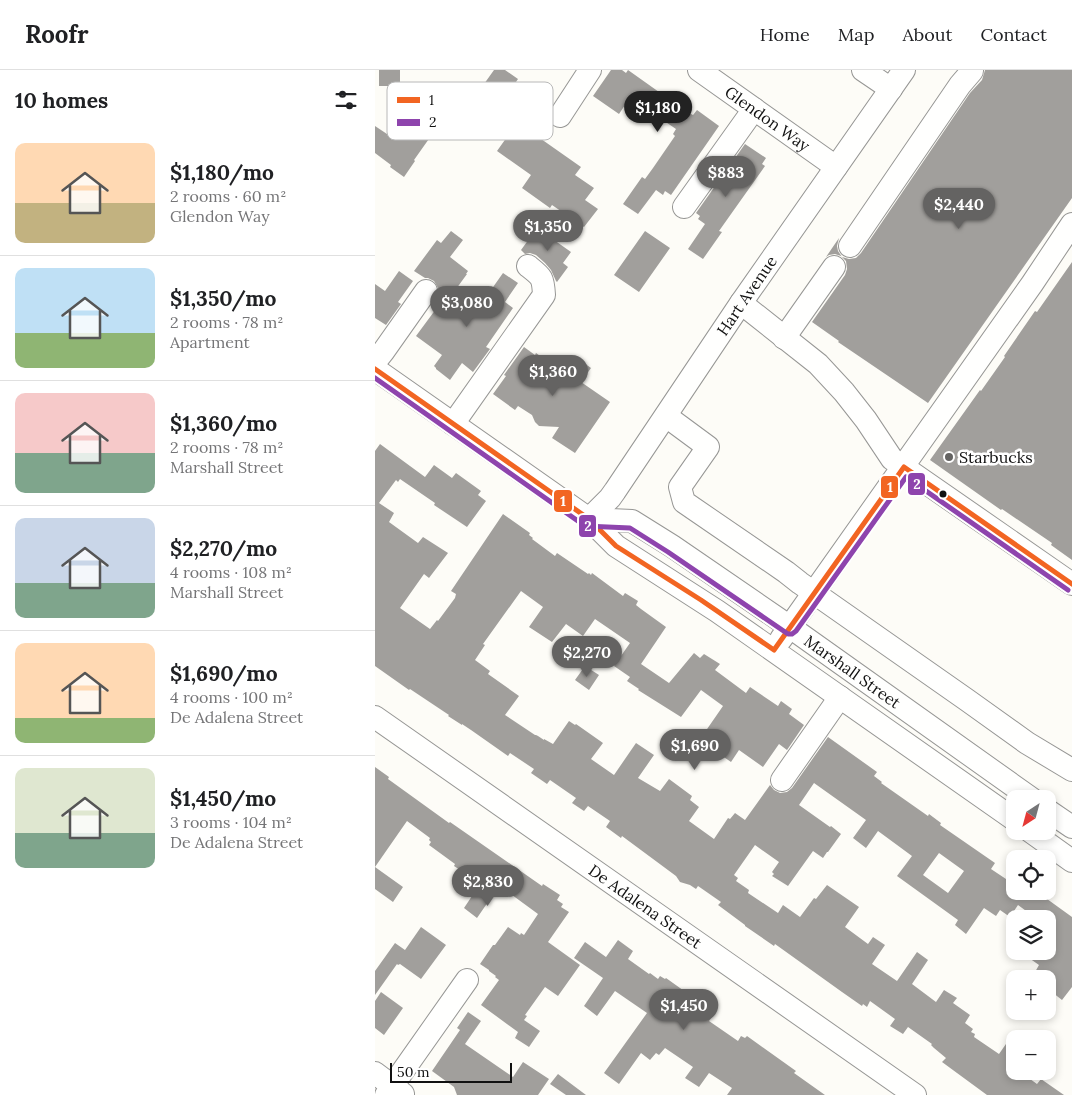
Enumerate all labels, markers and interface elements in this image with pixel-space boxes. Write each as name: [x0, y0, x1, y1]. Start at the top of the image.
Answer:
text: Roofr: [25, 19, 89, 50]
text: Home: [760, 23, 810, 46]
text: Map: [838, 23, 874, 46]
text: About: [902, 23, 952, 46]
text: Contact: [980, 23, 1047, 46]
legend: [387, 82, 553, 140]
street label: Glendon Way: [721, 82, 814, 156]
icon: filters: [332, 86, 360, 114]
text: 10 homes: [15, 87, 108, 114]
pin: $1,180: [617, 90, 699, 133]
text: 1: [429, 91, 434, 109]
text: $1,180: [635, 97, 681, 117]
text: 2: [429, 113, 437, 131]
pin: $883: [696, 156, 756, 198]
text: $1,180/mo: [170, 159, 274, 186]
text: $883: [708, 162, 744, 182]
icon: home: [55, 163, 115, 223]
text: 2 rooms · 60 m²: [170, 186, 286, 206]
pin: $2,440: [918, 188, 1000, 230]
text: $2,440: [934, 194, 984, 214]
text: Glendon Way: [170, 206, 270, 226]
pin: $1,350: [507, 210, 589, 252]
text: $1,350: [524, 216, 572, 236]
street label: Hart Avenue: [712, 251, 781, 339]
text: $1,350/mo: [170, 285, 277, 312]
pin: $3,080: [426, 286, 508, 328]
icon: home: [55, 288, 115, 348]
text: $3,080: [441, 292, 493, 312]
text: 2 rooms · 78 m²: [170, 312, 284, 332]
text: Apartment: [170, 332, 250, 352]
pin: $1,360: [512, 354, 594, 397]
text: $1,360: [529, 361, 577, 381]
text: $1,360/mo: [170, 410, 277, 437]
icon: home: [55, 413, 115, 473]
text: 2 rooms · 78 m²: [170, 437, 284, 457]
place label: Starbucks: [959, 447, 1033, 467]
marker: Starbucks: [943, 451, 955, 463]
text: Marshall Street: [170, 457, 283, 477]
line badge: 2: [907, 472, 926, 496]
line badge: 1: [880, 475, 899, 499]
text: 2: [913, 475, 921, 493]
text: 1: [887, 478, 893, 496]
line badge: 1: [553, 489, 573, 513]
unlabelled marker: [938, 489, 948, 499]
text: 1: [560, 492, 566, 510]
line badge: 2: [578, 514, 597, 538]
text: 2: [584, 517, 592, 535]
text: $2,270/mo: [170, 535, 277, 562]
icon: home: [55, 538, 115, 598]
text: 4 rooms · 108 m²: [170, 562, 292, 582]
text: Marshall Street: [170, 582, 283, 602]
street label: Marshall Street: [800, 630, 905, 713]
pin: $2,270: [546, 636, 628, 678]
text: $2,270: [563, 642, 611, 662]
text: $1,690/mo: [170, 660, 278, 687]
icon: home: [55, 663, 115, 723]
text: 4 rooms · 100 m²: [170, 687, 293, 707]
text: De Adalena Street: [170, 707, 303, 727]
pin: $1,690: [654, 728, 736, 771]
text: $1,690: [671, 735, 719, 755]
text: $1,450/mo: [170, 785, 276, 812]
icon: home: [55, 788, 115, 848]
north arrow: [1006, 790, 1056, 840]
map controls: [1006, 790, 1056, 1080]
text: 3 rooms · 104 m²: [170, 812, 292, 832]
text: De Adalena Street: [170, 832, 303, 852]
button: locate: [1006, 850, 1056, 900]
street label: De Adalena Street: [585, 860, 706, 953]
pin: $2,830: [447, 864, 529, 907]
text: $2,830: [463, 871, 513, 891]
button: layers: [1006, 910, 1056, 960]
button: +: [1006, 970, 1056, 1020]
pin: $1,450: [643, 988, 725, 1031]
text: $1,450: [660, 995, 708, 1015]
button: −: [1006, 1030, 1056, 1080]
scale bar: [390, 1060, 513, 1083]
text: 50 m: [397, 1063, 430, 1081]

